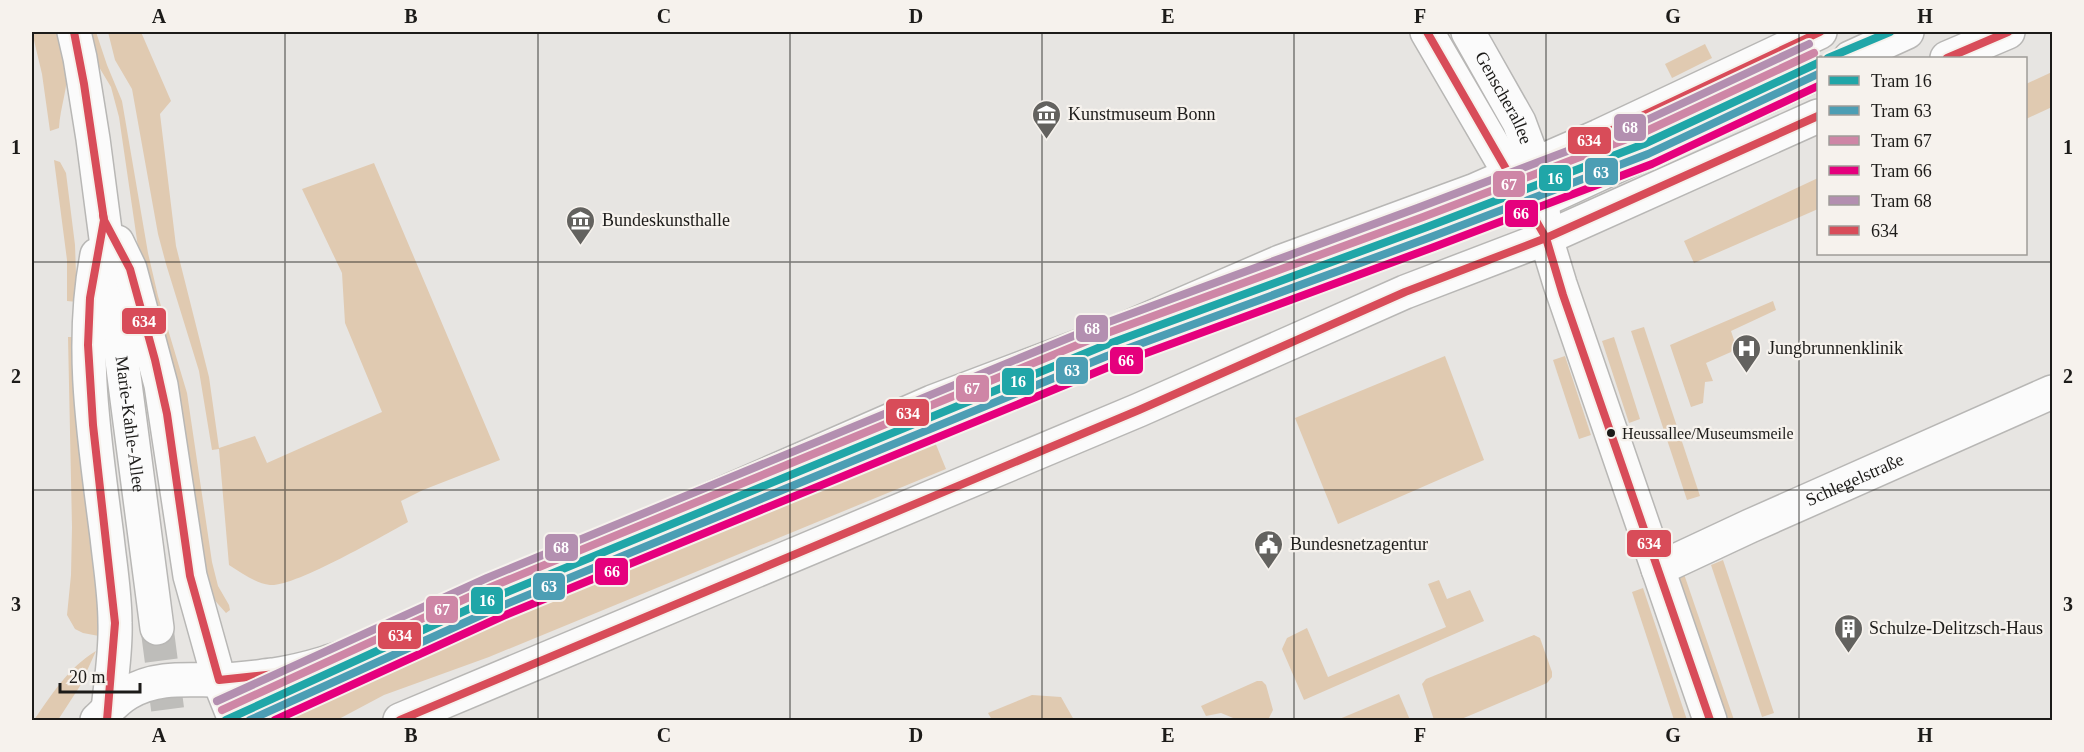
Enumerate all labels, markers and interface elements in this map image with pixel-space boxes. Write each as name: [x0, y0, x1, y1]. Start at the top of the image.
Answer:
text: A: [152, 5, 167, 27]
text: B: [404, 5, 418, 27]
text: C: [657, 5, 671, 27]
text: D: [909, 5, 923, 27]
text: E: [1161, 5, 1175, 27]
text: F: [1414, 5, 1426, 27]
text: G: [1665, 5, 1681, 27]
text: H: [1917, 5, 1933, 27]
street label: Genscherallee: [1471, 48, 1536, 147]
legend: [1817, 57, 2027, 255]
text: Tram 16: [1871, 71, 1932, 91]
museum icon: Kunstmuseum Bonn: [1031, 98, 1063, 140]
text: Tram 63: [1871, 101, 1932, 121]
place label: Kunstmuseum Bonn: [1068, 104, 1216, 124]
line badge: 68: [1613, 113, 1647, 142]
text: 68: [1622, 119, 1638, 136]
line badge: 634: [1567, 126, 1612, 155]
text: Tram 67: [1871, 131, 1932, 151]
text: 634: [1577, 132, 1601, 149]
text: 1: [11, 136, 21, 158]
text: 1: [2063, 136, 2073, 158]
line badge: 63: [1584, 157, 1619, 186]
text: Tram 66: [1871, 161, 1932, 181]
line badge: 16: [1538, 164, 1572, 192]
text: 63: [1593, 164, 1609, 181]
line badge: 67: [1492, 170, 1526, 198]
text: 16: [1547, 170, 1563, 187]
text: 67: [1501, 176, 1517, 193]
text: Tram 68: [1871, 191, 1932, 211]
line badge: 66: [1504, 199, 1539, 228]
museum icon: Bundeskunsthalle: [565, 204, 597, 246]
text: 66: [1513, 205, 1529, 222]
place label: Bundeskunsthalle: [602, 210, 730, 230]
text: 634: [1871, 221, 1898, 241]
line badge: 634: [121, 307, 167, 335]
text: 634: [132, 313, 156, 330]
line badge: 68: [1075, 314, 1109, 343]
text: 68: [1084, 320, 1100, 337]
hospital icon: Jungbrunnenklinik: [1731, 332, 1763, 374]
place label: Jungbrunnenklinik: [1768, 338, 1903, 358]
line badge: 66: [1109, 346, 1144, 375]
text: 66: [1118, 352, 1134, 369]
street label: Marie-Kahle-Allee: [111, 355, 149, 493]
line badge: 63: [1055, 356, 1089, 385]
text: 63: [1064, 362, 1080, 379]
text: 2: [11, 365, 21, 387]
text: 2: [2063, 365, 2073, 387]
line badge: 16: [1001, 367, 1035, 396]
text: 16: [1010, 373, 1026, 390]
line badge: 67: [955, 374, 990, 403]
text: 67: [964, 380, 980, 397]
line badge: 634: [885, 398, 930, 427]
text: 634: [896, 405, 920, 422]
place label: Heussallee/Museumsmeile: [1622, 425, 1794, 442]
marker: Heussallee/Museumsmeile: [1605, 427, 1617, 439]
street label: Schlegelstraße: [1803, 449, 1907, 510]
public building icon: Bundesnetzagentur: [1253, 528, 1285, 570]
line badge: 634: [1626, 529, 1672, 558]
line badge: 68: [544, 533, 579, 562]
place label: Bundesnetzagentur: [1290, 534, 1428, 554]
text: 634: [1637, 535, 1661, 552]
text: 68: [553, 539, 569, 556]
line badge: 66: [594, 557, 629, 586]
text: 66: [604, 563, 620, 580]
line badge: 63: [532, 572, 566, 601]
text: 63: [541, 578, 557, 595]
line badge: 16: [470, 586, 504, 615]
text: 16: [479, 592, 495, 609]
text: 3: [11, 593, 21, 615]
text: 3: [2063, 593, 2073, 615]
line badge: 67: [425, 595, 459, 624]
text: 67: [434, 601, 450, 618]
building icon: Schulze-Delitzsch-Haus: [1832, 612, 1864, 654]
place label: Schulze-Delitzsch-Haus: [1869, 618, 2043, 638]
line badge: 634: [377, 621, 422, 650]
text: 634: [388, 627, 412, 644]
scale bar: [60, 656, 140, 694]
text: 20 m: [69, 667, 106, 687]
text: A: [152, 724, 167, 746]
text: B: [404, 724, 418, 746]
text: C: [657, 724, 671, 746]
text: D: [909, 724, 923, 746]
text: E: [1161, 724, 1175, 746]
text: F: [1414, 724, 1426, 746]
text: G: [1665, 724, 1681, 746]
text: H: [1917, 724, 1933, 746]

